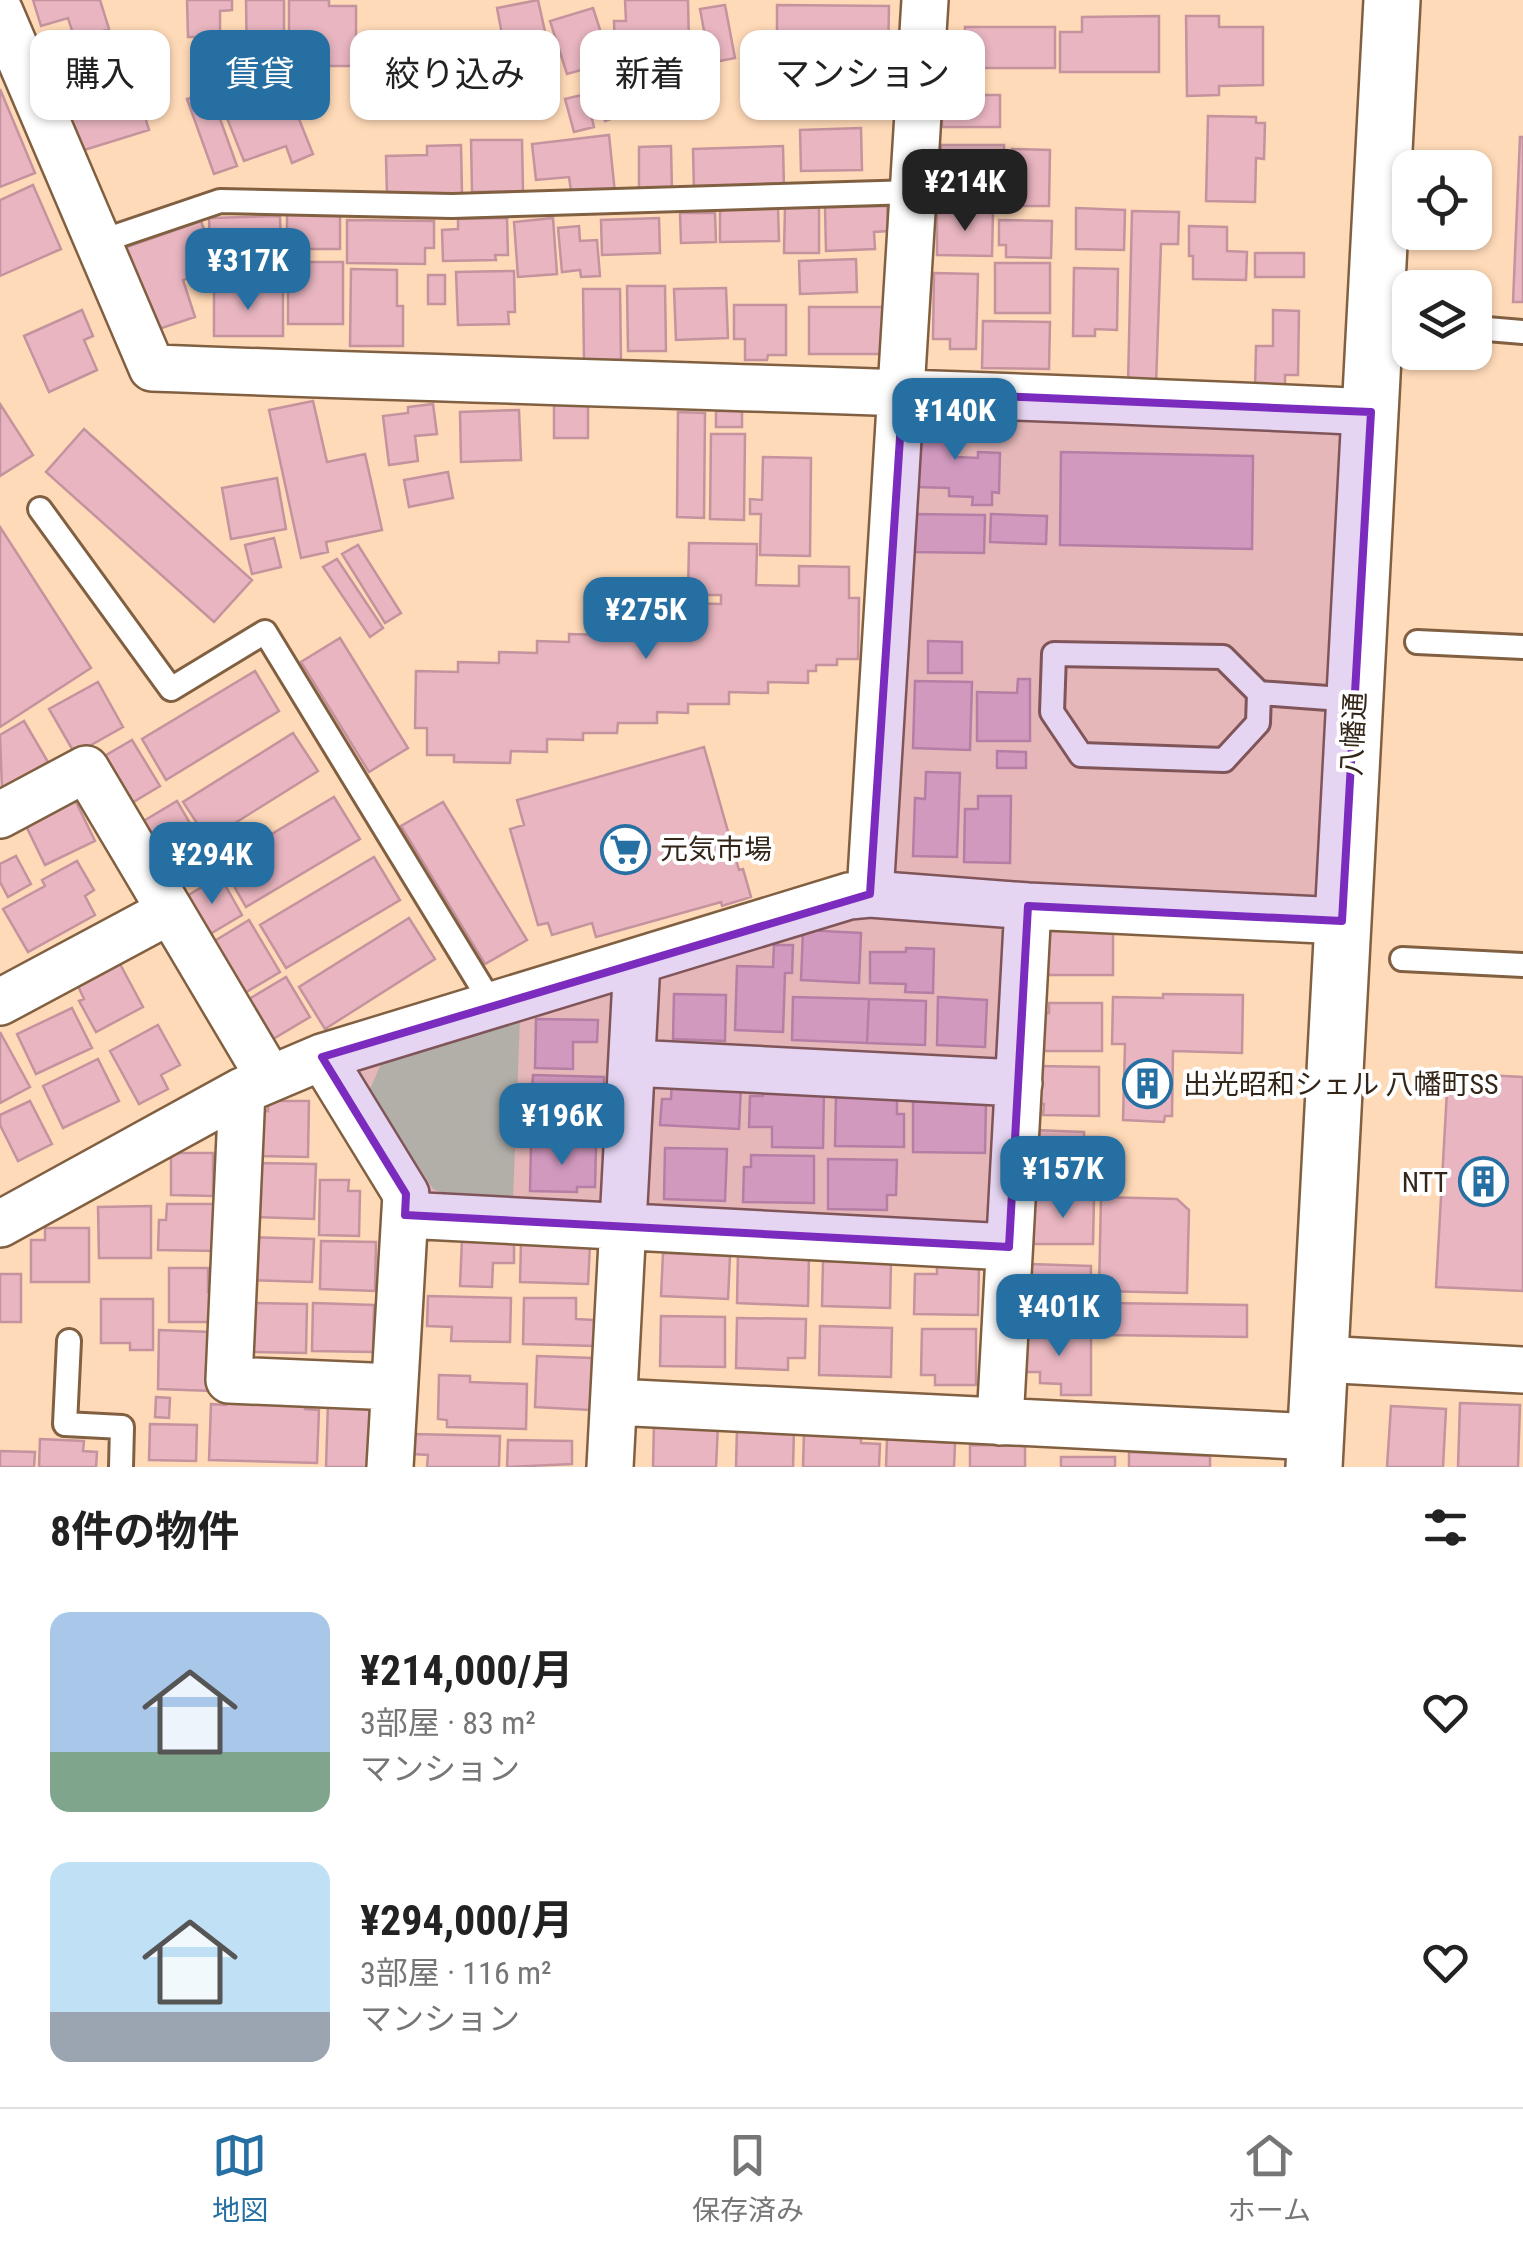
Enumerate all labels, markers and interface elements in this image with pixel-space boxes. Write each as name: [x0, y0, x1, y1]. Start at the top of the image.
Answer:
chip: 購入: [30, 30, 170, 120]
chip: 賃貸: [190, 30, 330, 120]
chip: 絞り込み: [350, 30, 560, 120]
chip: 新着: [580, 30, 720, 120]
chip: マンション: [740, 30, 985, 120]
pin: ¥214K: [895, 149, 1035, 234]
map controls: [1392, 150, 1492, 370]
button: locate: [1392, 150, 1492, 250]
text: ¥214K: [924, 162, 1006, 200]
pin: ¥317K: [178, 228, 318, 313]
text: ¥317K: [207, 241, 289, 279]
button: layers: [1392, 270, 1492, 370]
pin: ¥140K: [885, 378, 1025, 463]
text: ¥140K: [914, 391, 996, 429]
pin: ¥275K: [576, 577, 716, 662]
text: ¥275K: [605, 590, 687, 628]
street label: 八幡通: [1335, 691, 1372, 777]
pin: ¥294K: [142, 822, 282, 907]
supermarket icon: 元気市場: [599, 823, 651, 875]
place label: 元気市場: [660, 833, 772, 866]
text: ¥294K: [171, 835, 253, 873]
building icon: 出光昭和シェル 八幡町SS: [1122, 1058, 1174, 1110]
place label: 出光昭和シェル 八幡町SS: [1183, 1068, 1498, 1101]
pin: ¥196K: [492, 1083, 632, 1168]
text: ¥196K: [521, 1096, 603, 1134]
pin: ¥157K: [993, 1136, 1133, 1221]
text: ¥157K: [1022, 1149, 1104, 1187]
building icon: NTT: [1457, 1156, 1509, 1208]
place label: NTT: [1402, 1166, 1448, 1199]
pin: ¥401K: [989, 1274, 1129, 1359]
text: ¥401K: [1018, 1287, 1100, 1325]
icon: filters: [1418, 1500, 1473, 1555]
text: 8件の物件: [50, 1507, 239, 1556]
text: ¥214,000/月: [360, 1646, 574, 1695]
icon: home: [130, 1652, 250, 1772]
icon: heart: [1418, 1685, 1473, 1740]
text: 3部屋 · 83 m²: [360, 1704, 536, 1742]
text: マンション: [360, 1750, 520, 1788]
text: ¥294,000/月: [360, 1896, 574, 1945]
icon: home: [130, 1902, 250, 2022]
icon: heart: [1418, 1935, 1473, 1990]
text: 3部屋 · 116 m²: [360, 1954, 552, 1992]
text: マンション: [360, 2000, 520, 2038]
tab: 地図: [212, 2128, 268, 2228]
tab: 保存済み: [692, 2128, 804, 2228]
tab: ホーム: [1228, 2128, 1311, 2228]

